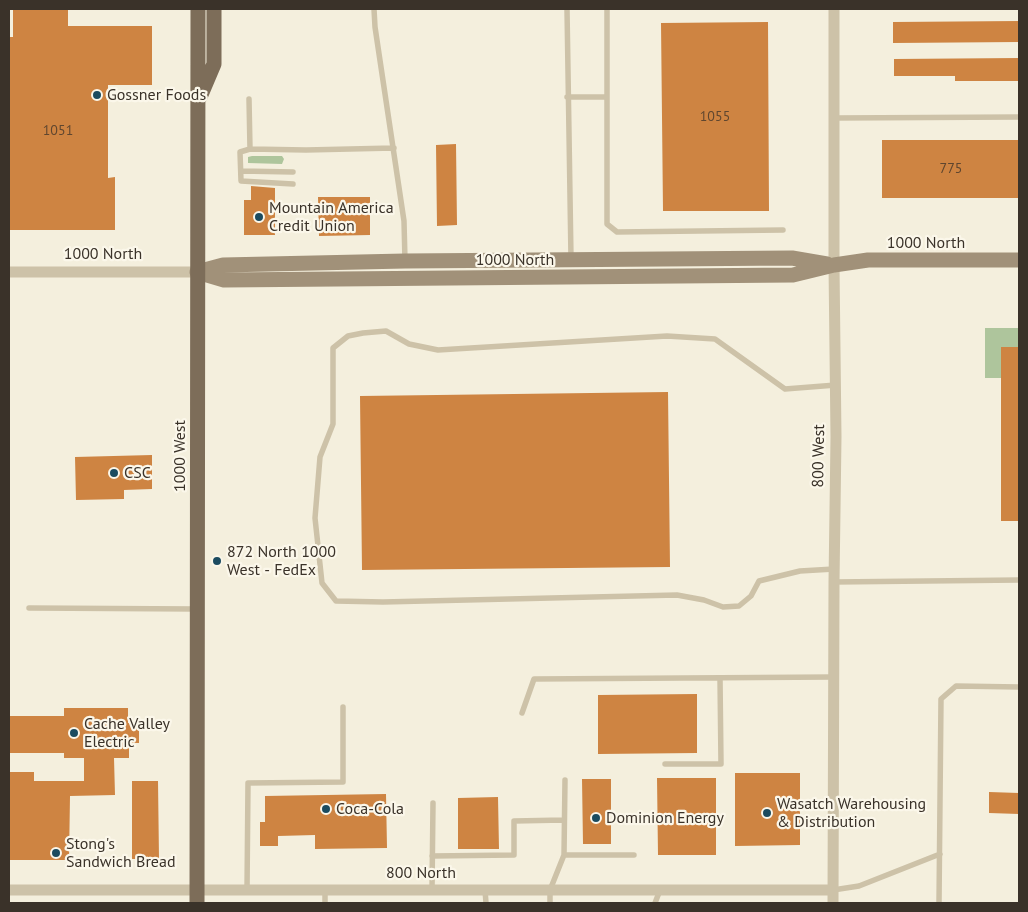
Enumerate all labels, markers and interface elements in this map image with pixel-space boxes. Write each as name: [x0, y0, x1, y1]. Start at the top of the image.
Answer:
place label: Gossner Foods: [107, 85, 206, 105]
marker: Gossner Foods: [91, 89, 103, 101]
house number: 1055: [700, 109, 730, 125]
house number: 1051: [43, 123, 73, 139]
house number: 775: [940, 161, 962, 177]
place label: Mountain America Credit Union: [269, 198, 394, 236]
marker: Mountain America Credit Union: [253, 211, 265, 223]
street label: 1000 North: [887, 233, 965, 253]
street label: 1000 North: [64, 244, 142, 264]
street label: 1000 North: [476, 250, 554, 270]
street label: 1000 West: [170, 420, 190, 492]
street label: 800 West: [809, 424, 829, 488]
place label: CSC: [124, 463, 151, 483]
marker: CSC: [108, 467, 120, 479]
place label: 872 North 1000 West - FedEx: [227, 542, 336, 580]
marker: 872 North 1000 West - FedEx: [211, 555, 223, 567]
place label: Cache Valley Electric: [84, 714, 170, 752]
marker: Cache Valley Electric: [68, 727, 80, 739]
place label: Wasatch Warehousing & Distribution: [777, 794, 926, 832]
place label: Coca-Cola: [336, 799, 404, 819]
marker: Coca-Cola: [320, 803, 332, 815]
marker: Wasatch Warehousing & Distribution: [761, 807, 773, 819]
place label: Dominion Energy: [606, 808, 724, 828]
marker: Dominion Energy: [590, 812, 602, 824]
place label: Stong's Sandwich Bread: [66, 834, 176, 872]
marker: Stong's Sandwich Bread: [50, 847, 62, 859]
street label: 800 North: [386, 863, 456, 883]

